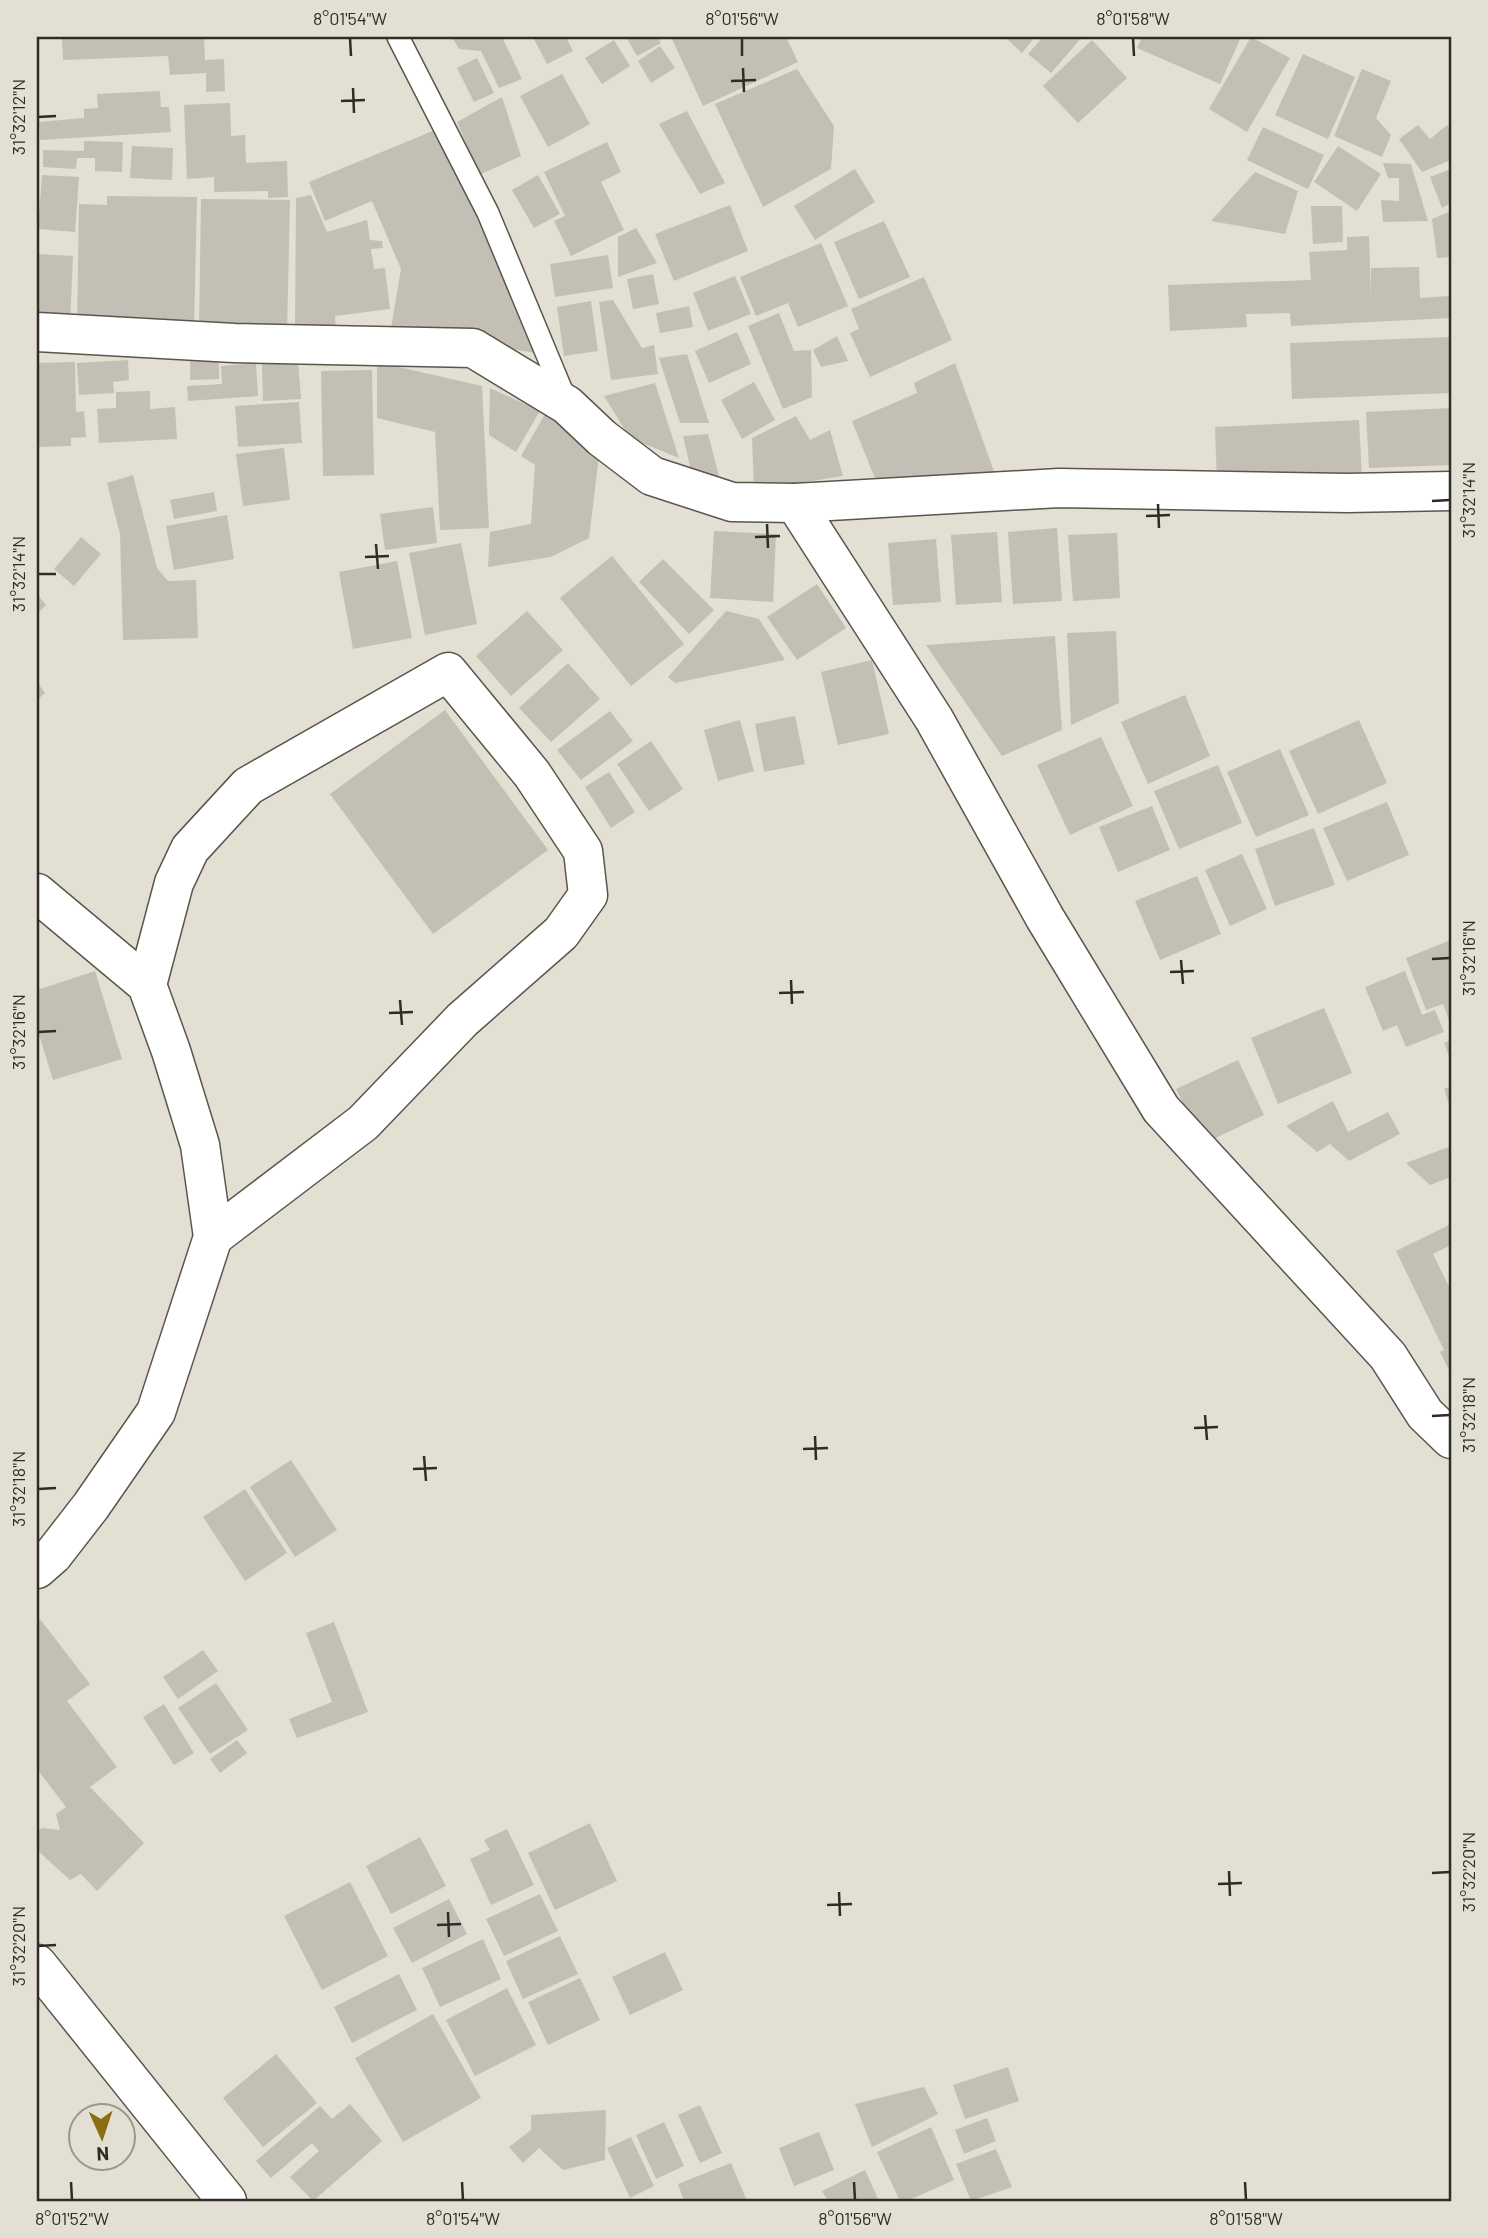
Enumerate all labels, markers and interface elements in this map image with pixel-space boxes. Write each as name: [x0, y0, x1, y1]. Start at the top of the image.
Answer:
text: 8°01'54"W: [313, 7, 387, 29]
text: 8°01'56"W: [705, 7, 779, 29]
text: 8°01'58"W: [1096, 7, 1170, 29]
text: 31°32'12"N: [7, 79, 29, 155]
text: 31°32'14"N: [1457, 462, 1479, 538]
text: 31°32'14"N: [7, 536, 29, 612]
text: 31°32'16"N: [1457, 920, 1479, 996]
text: 31°32'16"N: [7, 994, 29, 1070]
text: 31°32'18"N: [1457, 1377, 1479, 1453]
text: 31°32'18"N: [7, 1451, 29, 1527]
text: 31°32'20"N: [1457, 1832, 1479, 1912]
text: 31°32'20"N: [7, 1906, 29, 1986]
north arrow: [66, 2102, 136, 2172]
text: N: [96, 2143, 110, 2166]
text: 8°01'52"W: [35, 2207, 109, 2229]
text: 8°01'54"W: [426, 2207, 500, 2229]
text: 8°01'56"W: [818, 2207, 892, 2229]
text: 8°01'58"W: [1209, 2207, 1283, 2229]

